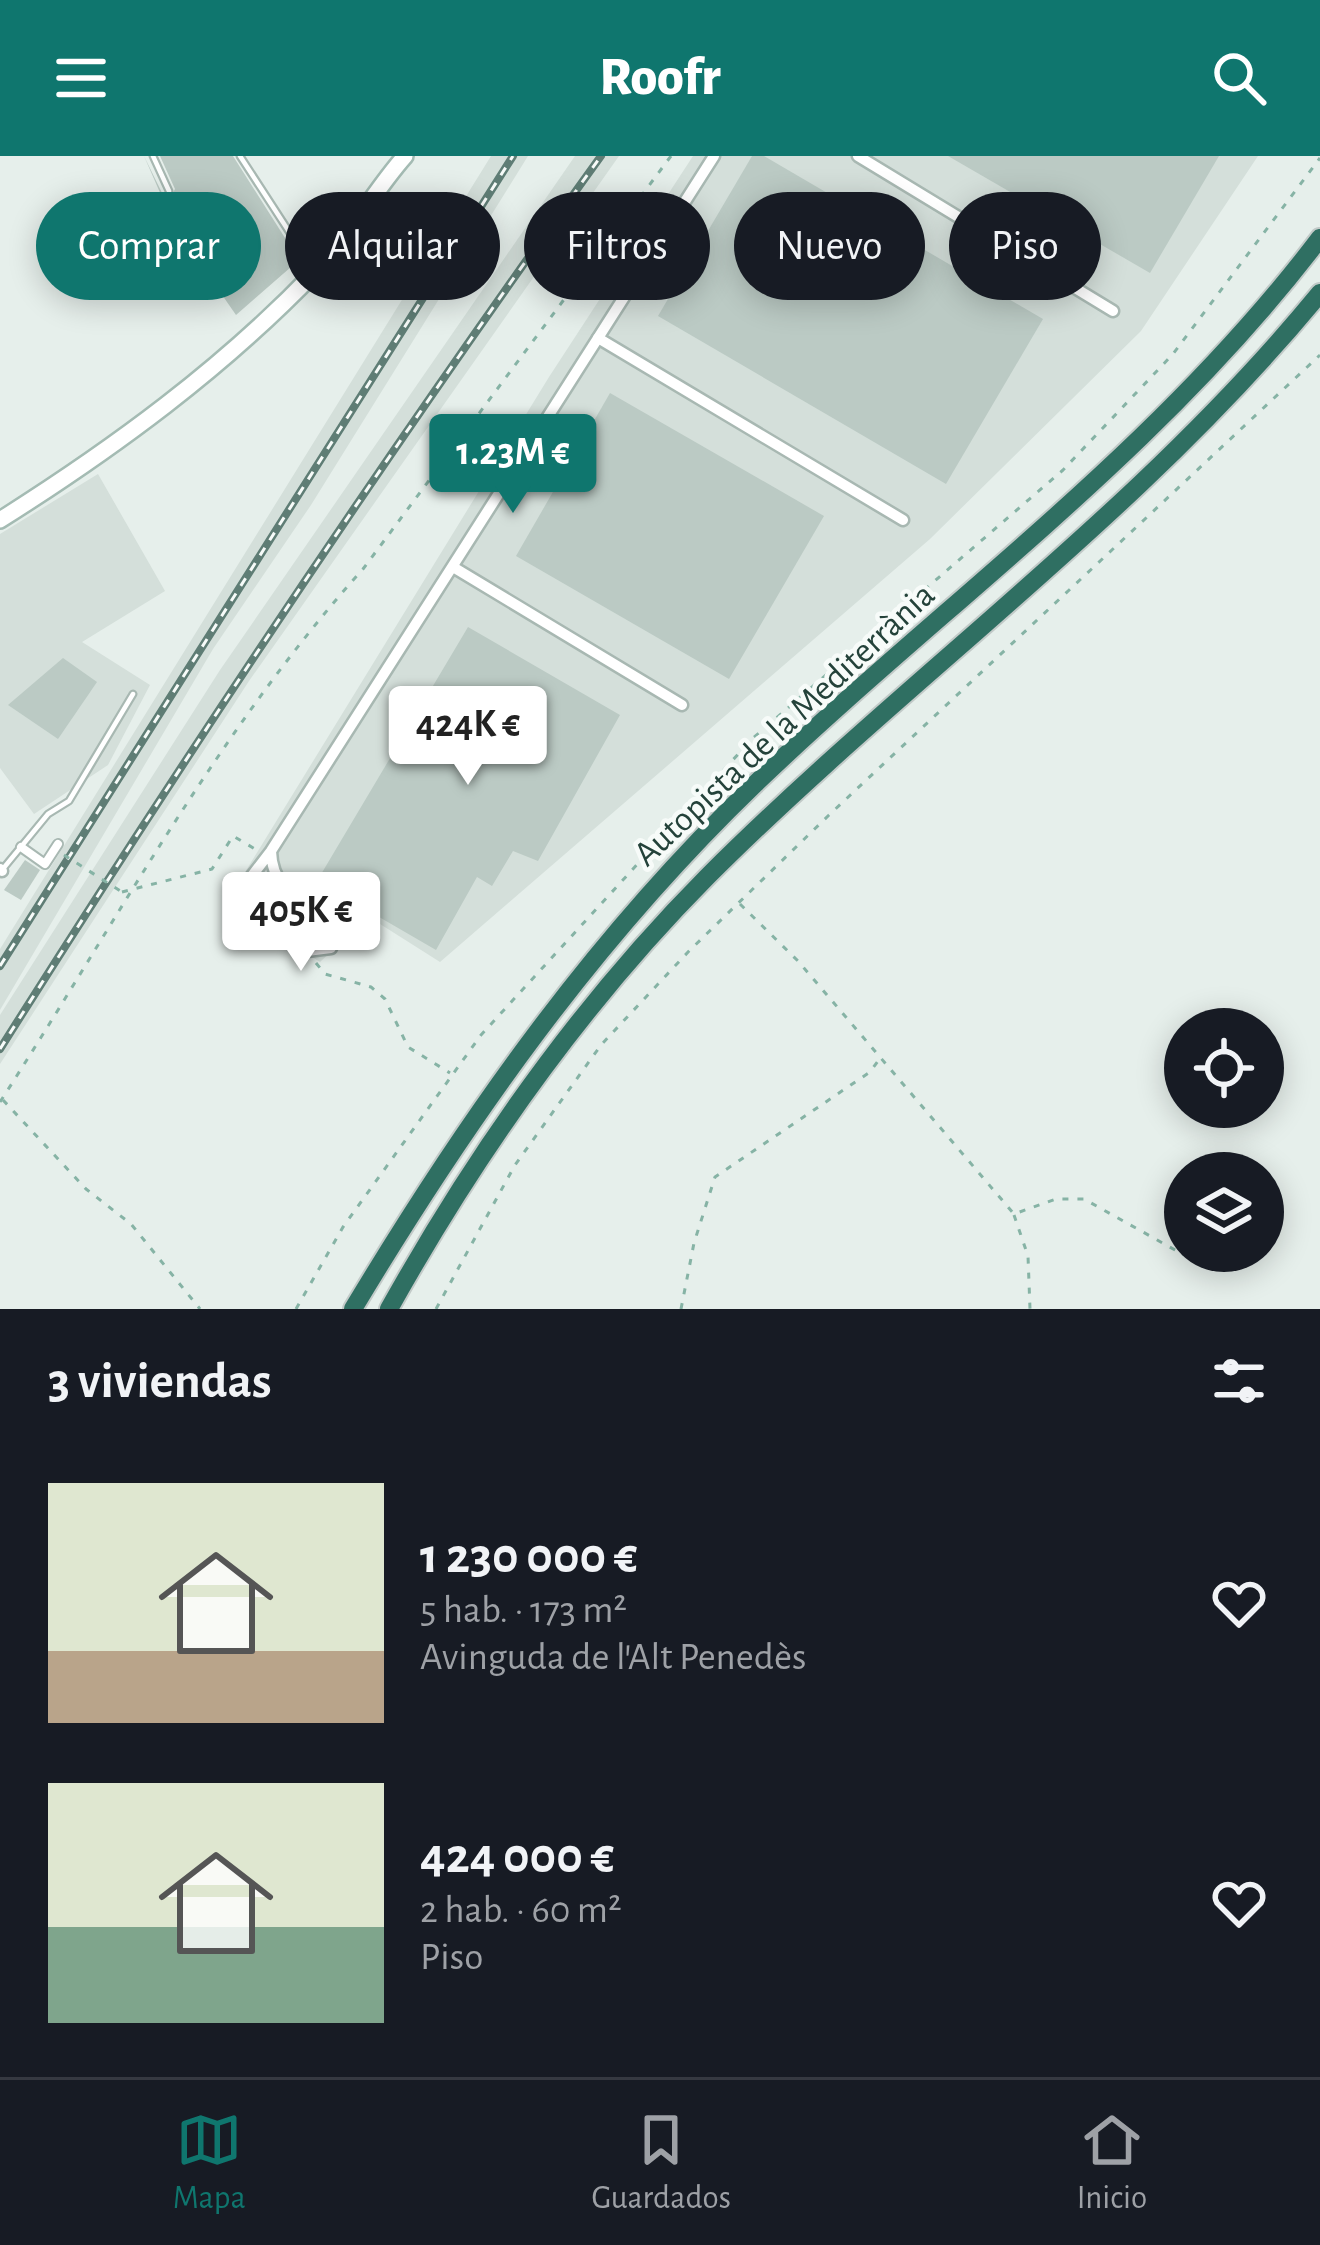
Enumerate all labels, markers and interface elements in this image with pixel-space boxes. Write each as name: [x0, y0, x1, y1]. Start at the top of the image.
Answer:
icon: menu: [48, 45, 114, 111]
icon: search: [1206, 45, 1272, 111]
text: Roofr: [599, 51, 721, 105]
chip: Comprar: [36, 192, 261, 300]
chip: Alquilar: [285, 192, 500, 300]
chip: Filtros: [524, 192, 710, 300]
chip: Nuevo: [734, 192, 925, 300]
chip: Piso: [949, 192, 1101, 300]
pin: 1.23M €: [402, 414, 624, 516]
text: 1.23M €: [456, 433, 570, 472]
street label: Autopista de la Mediterrània: [627, 576, 942, 873]
pin: 424K €: [370, 686, 566, 788]
text: 424K €: [416, 705, 520, 744]
pin: 405K €: [203, 872, 399, 974]
text: 405K €: [249, 891, 353, 930]
map controls: [1164, 1008, 1284, 1272]
button: locate: [1164, 1008, 1284, 1128]
button: layers: [1164, 1152, 1284, 1272]
icon: filters: [1206, 1348, 1272, 1414]
text: 3 viviendas: [48, 1356, 272, 1407]
icon: home: [144, 1531, 288, 1675]
text: 1 230 000 €: [420, 1531, 638, 1582]
icon: heart: [1206, 1570, 1272, 1636]
text: 5 hab. · 173 m²: [420, 1591, 627, 1630]
text: Avinguda de l'Alt Penedès: [420, 1638, 806, 1677]
icon: home: [144, 1831, 288, 1975]
text: 424 000 €: [420, 1831, 614, 1882]
icon: heart: [1206, 1870, 1272, 1936]
text: 2 hab. · 60 m²: [420, 1891, 622, 1930]
text: Piso: [420, 1938, 483, 1977]
tab: Mapa: [173, 2107, 246, 2219]
tab: Guardados: [592, 2107, 731, 2219]
tab: Inicio: [1077, 2107, 1147, 2219]

